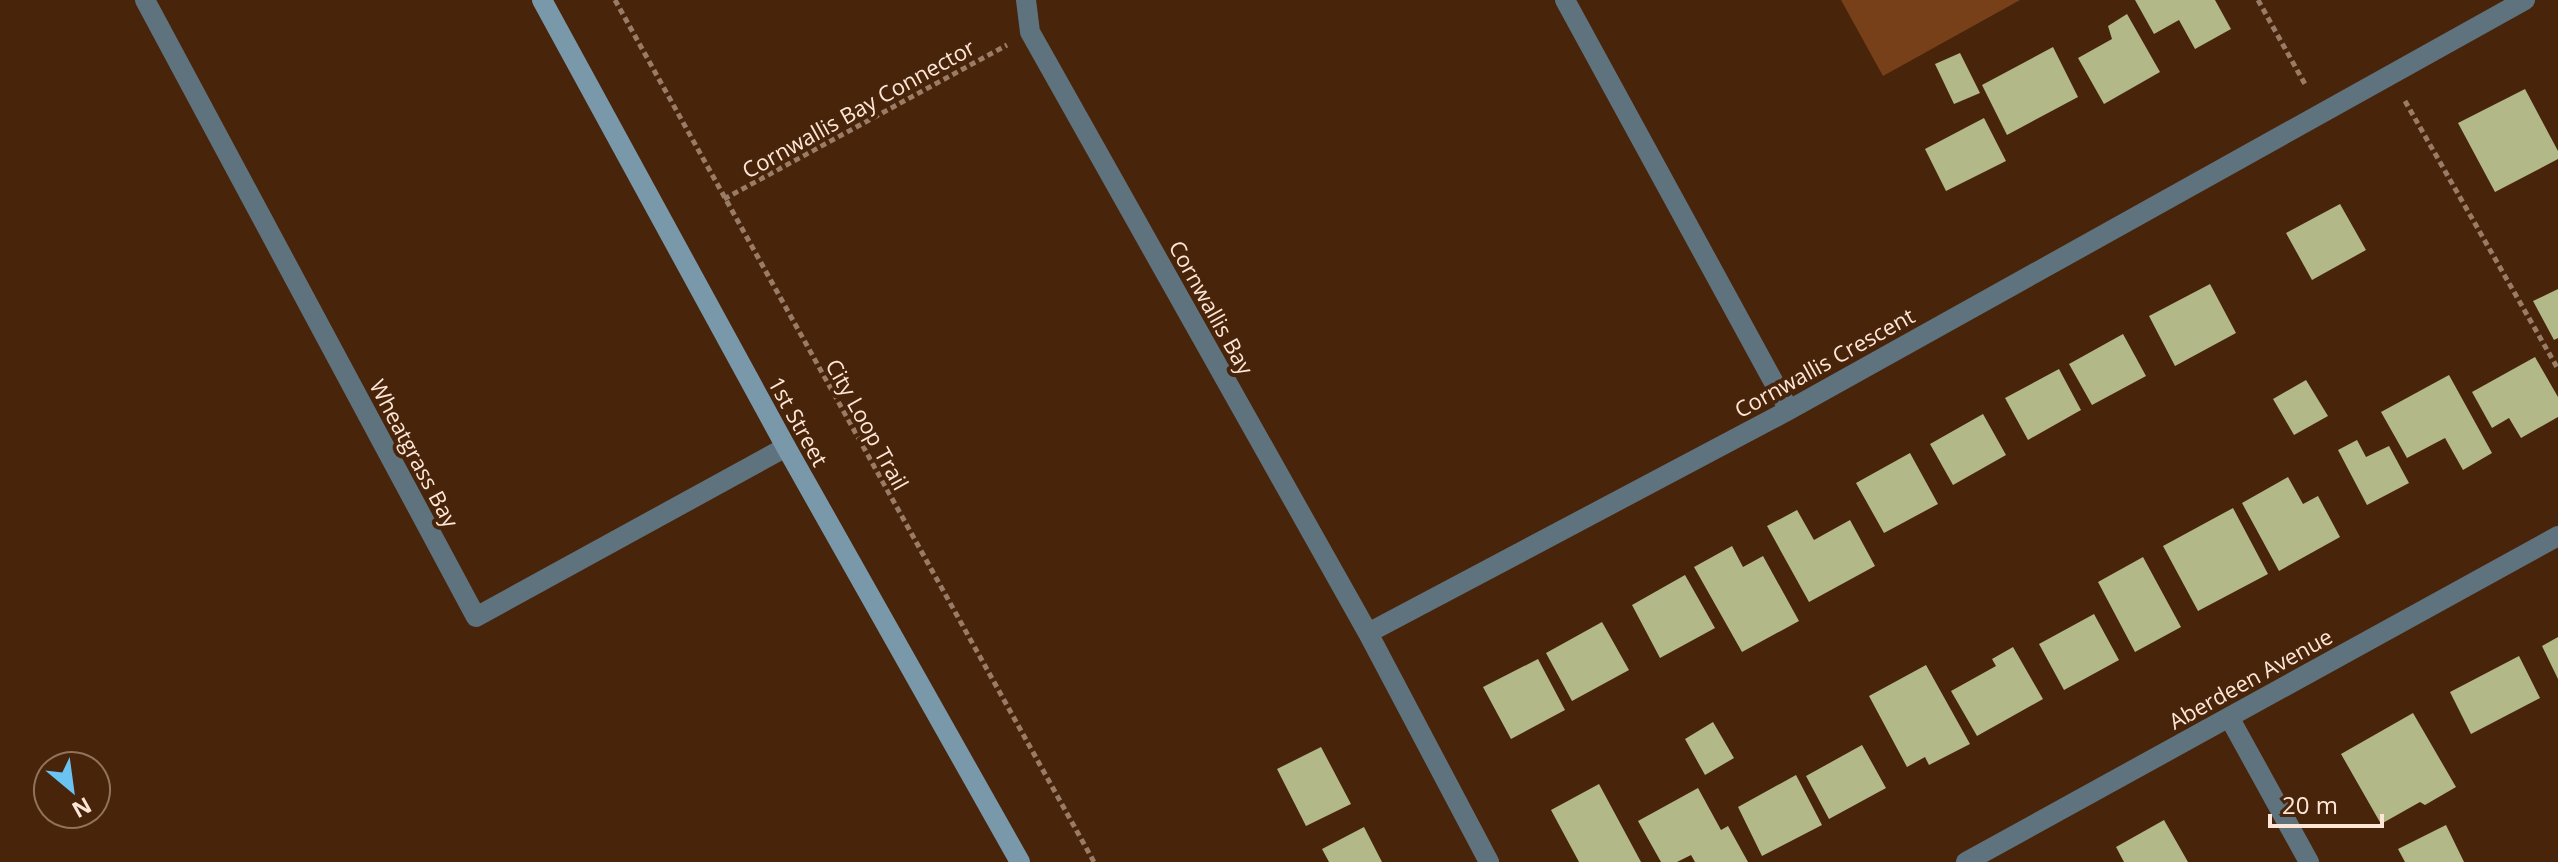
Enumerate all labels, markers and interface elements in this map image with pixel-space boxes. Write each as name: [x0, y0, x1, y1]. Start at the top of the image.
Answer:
street label: Cornwallis Bay Connector: [736, 31, 980, 185]
street label: Cornwallis Bay: [1163, 234, 1262, 380]
street label: Cornwallis Crescent: [1729, 300, 1920, 424]
street label: City Loop Trail: [820, 353, 916, 495]
street label: 1st Street: [762, 371, 836, 471]
street label: Wheatgrass Bay: [363, 374, 467, 533]
street label: Aberdeen Avenue: [2163, 621, 2337, 735]
north arrow: [32, 750, 112, 830]
scale bar: [2270, 778, 2382, 828]
text: 20 m: [2282, 788, 2338, 821]
text: N: [67, 791, 97, 826]

